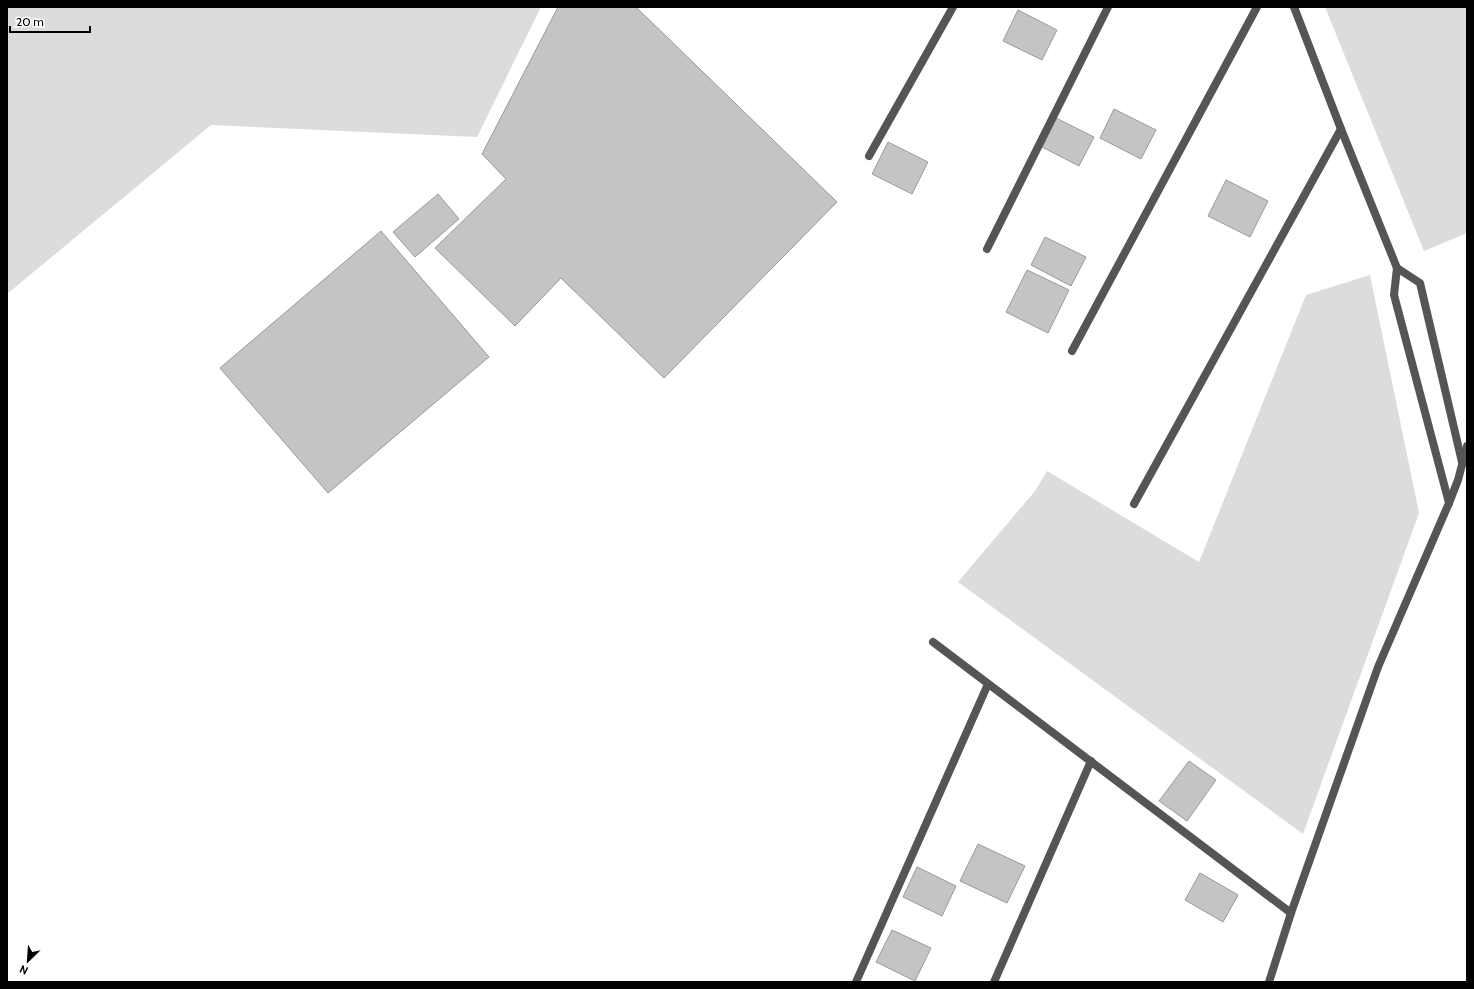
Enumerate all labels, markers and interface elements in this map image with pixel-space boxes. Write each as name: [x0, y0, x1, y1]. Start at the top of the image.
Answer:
scale bar: [10, 8, 90, 34]
text: 20 m: [16, 14, 44, 29]
north arrow: [8, 941, 48, 981]
text: N: [17, 962, 30, 978]

